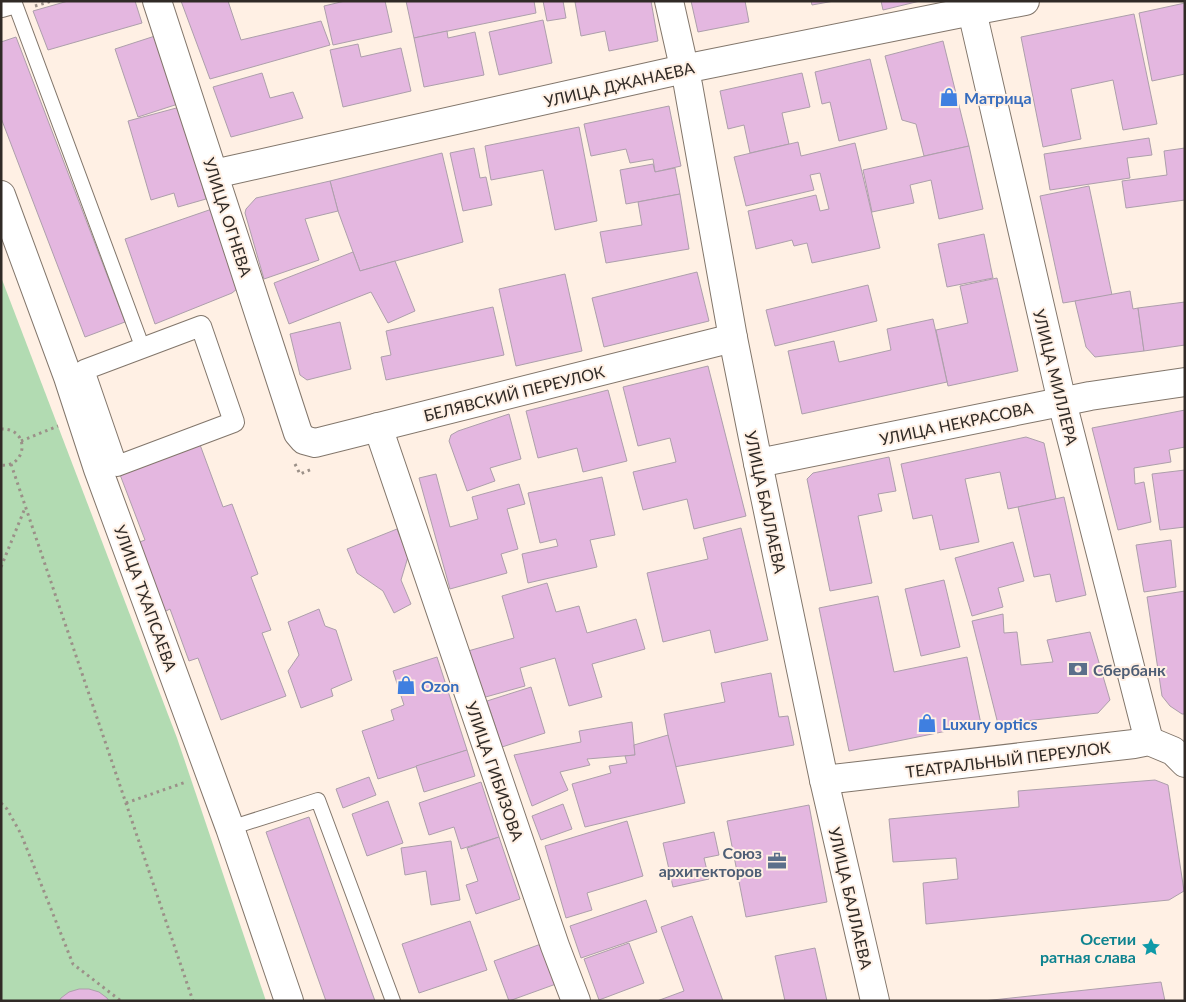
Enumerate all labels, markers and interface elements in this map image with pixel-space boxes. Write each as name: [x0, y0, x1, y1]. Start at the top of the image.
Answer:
street label: УЛИЦА ДЖАНАЕВА: [542, 57, 696, 111]
shop icon: Матрица: [938, 86, 960, 108]
place label: Матрица: [964, 88, 1032, 107]
street label: УЛИЦА ОГНЕВА: [200, 155, 256, 279]
street label: УЛИЦА МИЛЛЕРА: [1030, 307, 1082, 447]
street label: БЕЛЯВСКИЙ ПЕРЕУЛОК: [422, 361, 607, 425]
street label: УЛИЦА НЕКРАСОВА: [878, 397, 1035, 449]
street label: УЛИЦА БАЛЛАЕВА: [742, 429, 790, 575]
street label: УЛИЦА ТХАПСАЕВА: [111, 522, 181, 674]
bank icon: Сбербанк: [1067, 658, 1089, 680]
place label: Сбербанк: [1093, 660, 1166, 679]
shop icon: Ozon: [395, 674, 417, 696]
place label: Ozon: [421, 676, 459, 695]
street label: УЛИЦА ГИБИЗОВА: [462, 699, 528, 843]
shop icon: Luxury optics: [916, 712, 938, 734]
place label: Luxury optics: [942, 714, 1037, 733]
street label: ТЕАТРАЛЬНЫЙ ПЕРЕУЛОК: [905, 737, 1112, 781]
street label: УЛИЦА БАЛЛАЕВА: [825, 825, 877, 971]
place label: Союз архитекторов: [659, 843, 762, 880]
office icon: Союз архитекторов: [766, 850, 788, 872]
place label: Осетии ратная слава: [1040, 929, 1136, 966]
place icon: Осетии ратная слава: [1140, 936, 1162, 958]

